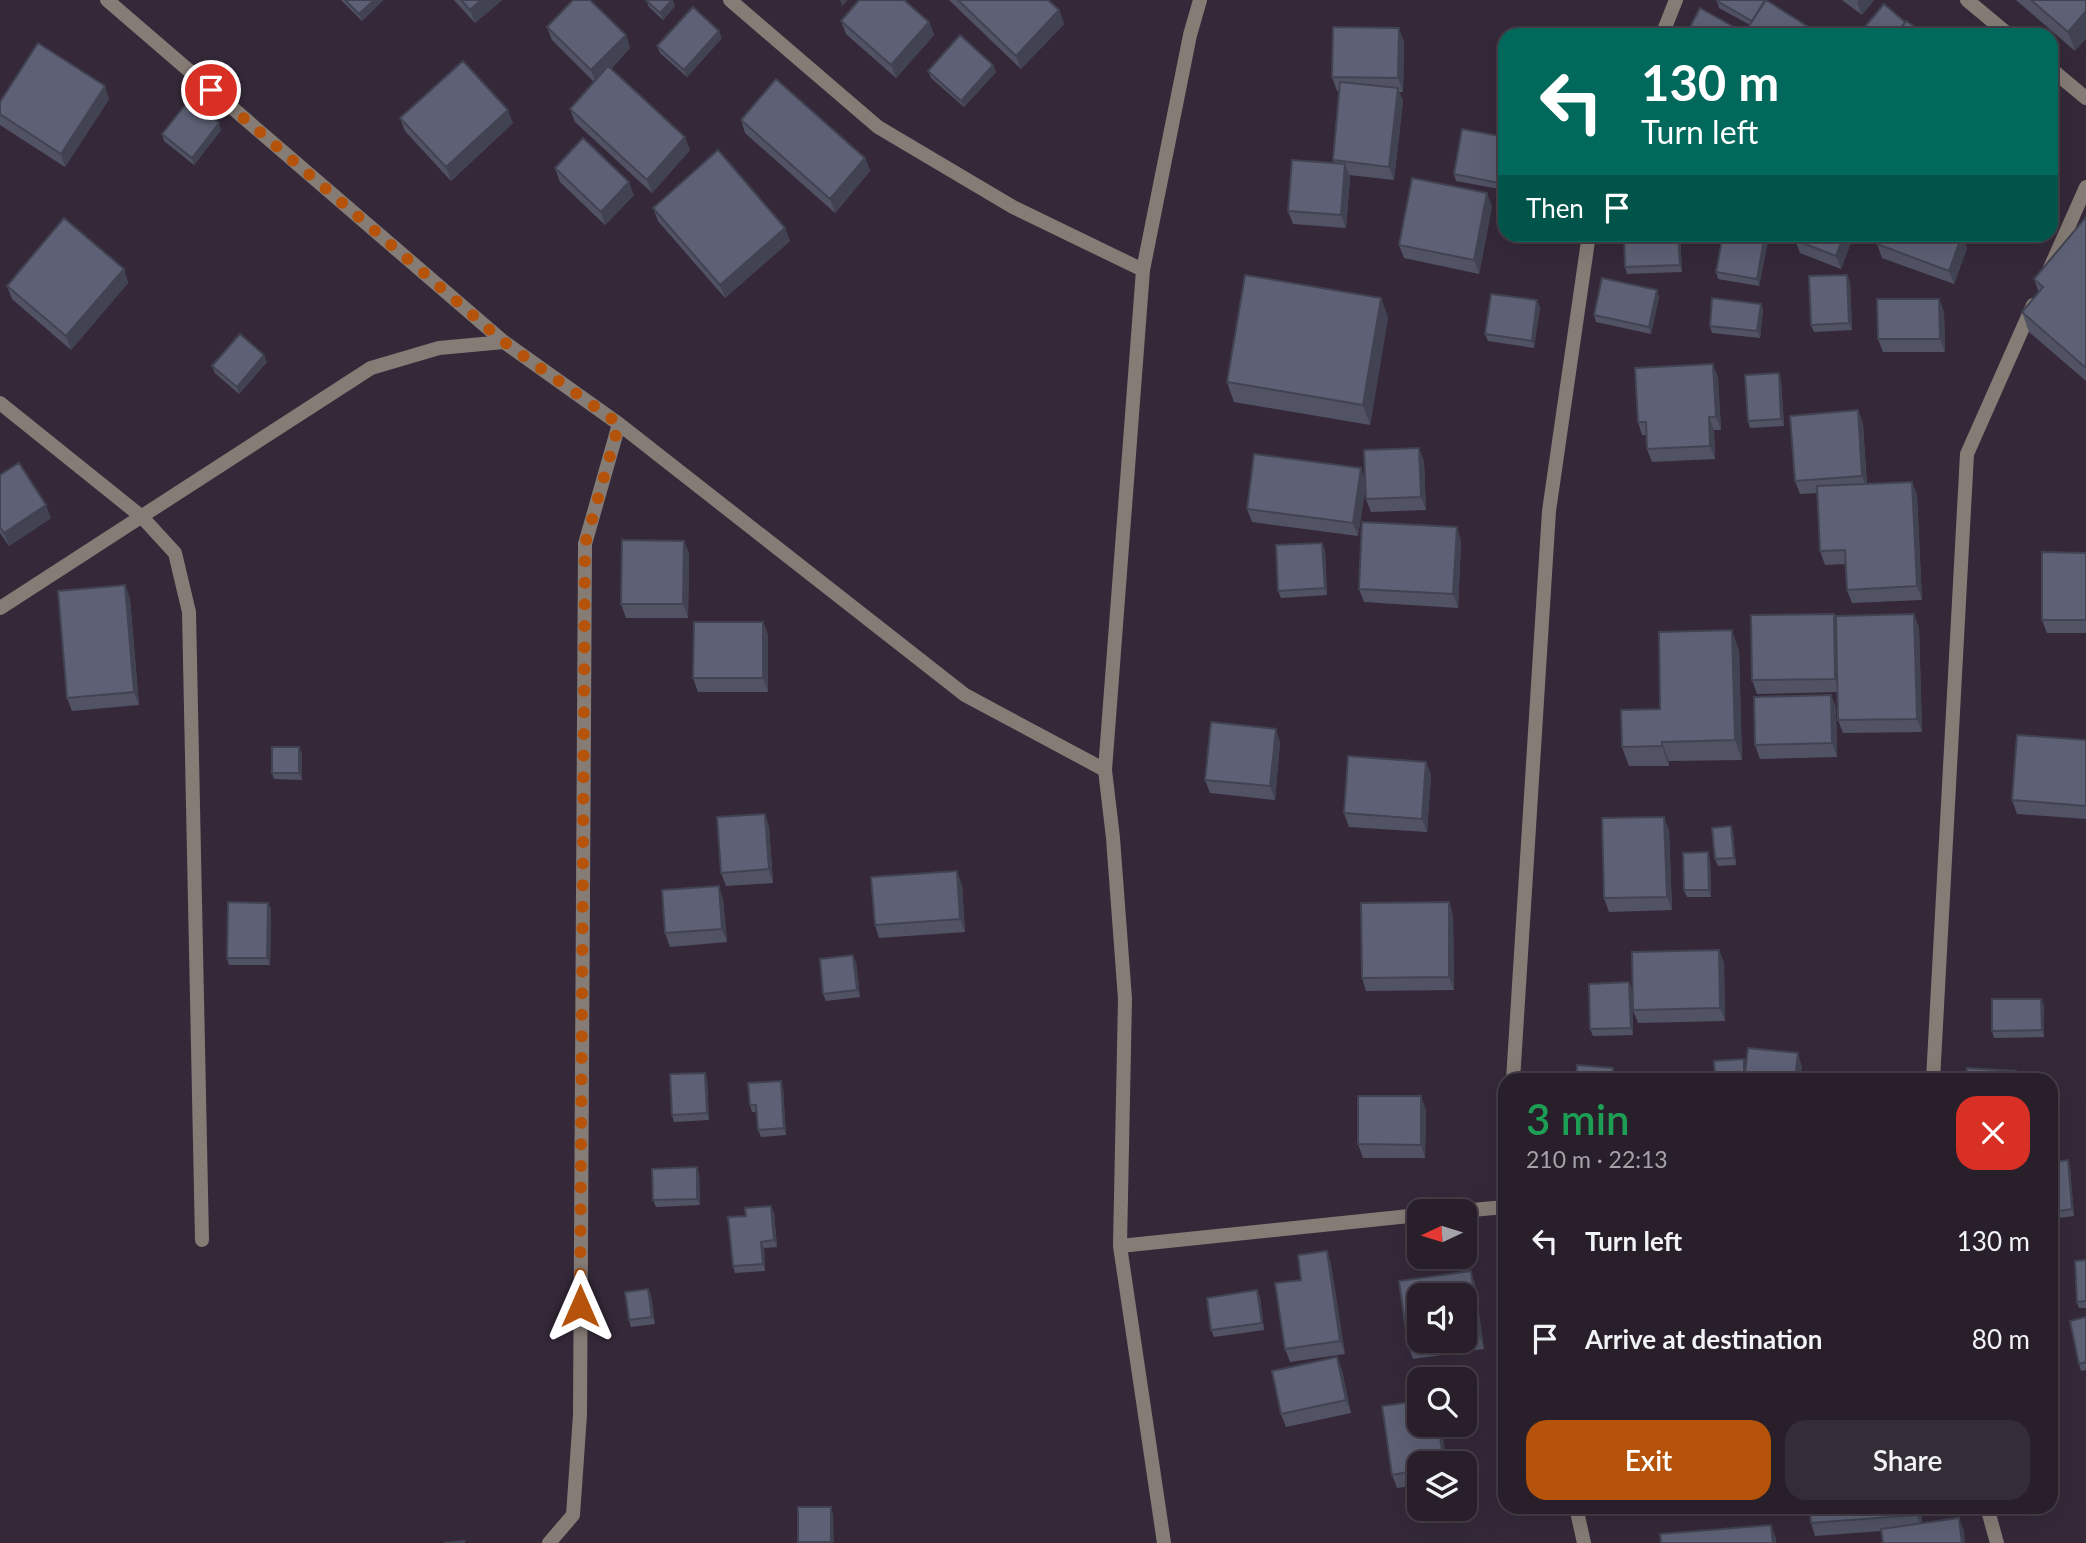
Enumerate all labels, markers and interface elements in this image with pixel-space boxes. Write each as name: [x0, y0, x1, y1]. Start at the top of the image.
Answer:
text: 130 m: [1641, 53, 1779, 111]
icon: left: [1526, 56, 1617, 147]
pin: [181, 60, 241, 120]
icon: arrive: [192, 71, 230, 109]
text: Turn left: [1641, 112, 1758, 151]
icon: arrive: [1598, 189, 1636, 227]
text: Then: [1526, 192, 1584, 224]
text: 3 min: [1526, 1094, 1630, 1144]
button: close: [1956, 1096, 2030, 1170]
text: 210 m · 22:13: [1526, 1145, 1668, 1173]
north arrow: [1407, 1199, 1477, 1269]
map controls: [1407, 1199, 1477, 1521]
icon: left: [1526, 1222, 1564, 1260]
text: Turn left: [1585, 1225, 1682, 1257]
text: 130 m: [1957, 1225, 2030, 1257]
position arrow: [543, 1269, 617, 1343]
button: sound: [1407, 1283, 1477, 1353]
icon: arrive: [1526, 1320, 1564, 1358]
text: Arrive at destination: [1585, 1323, 1822, 1355]
text: 80 m: [1972, 1323, 2030, 1355]
button: search: [1407, 1367, 1477, 1437]
button: Exit: [1526, 1420, 1771, 1500]
button: Share: [1785, 1420, 2030, 1500]
button: layers: [1407, 1451, 1477, 1521]

